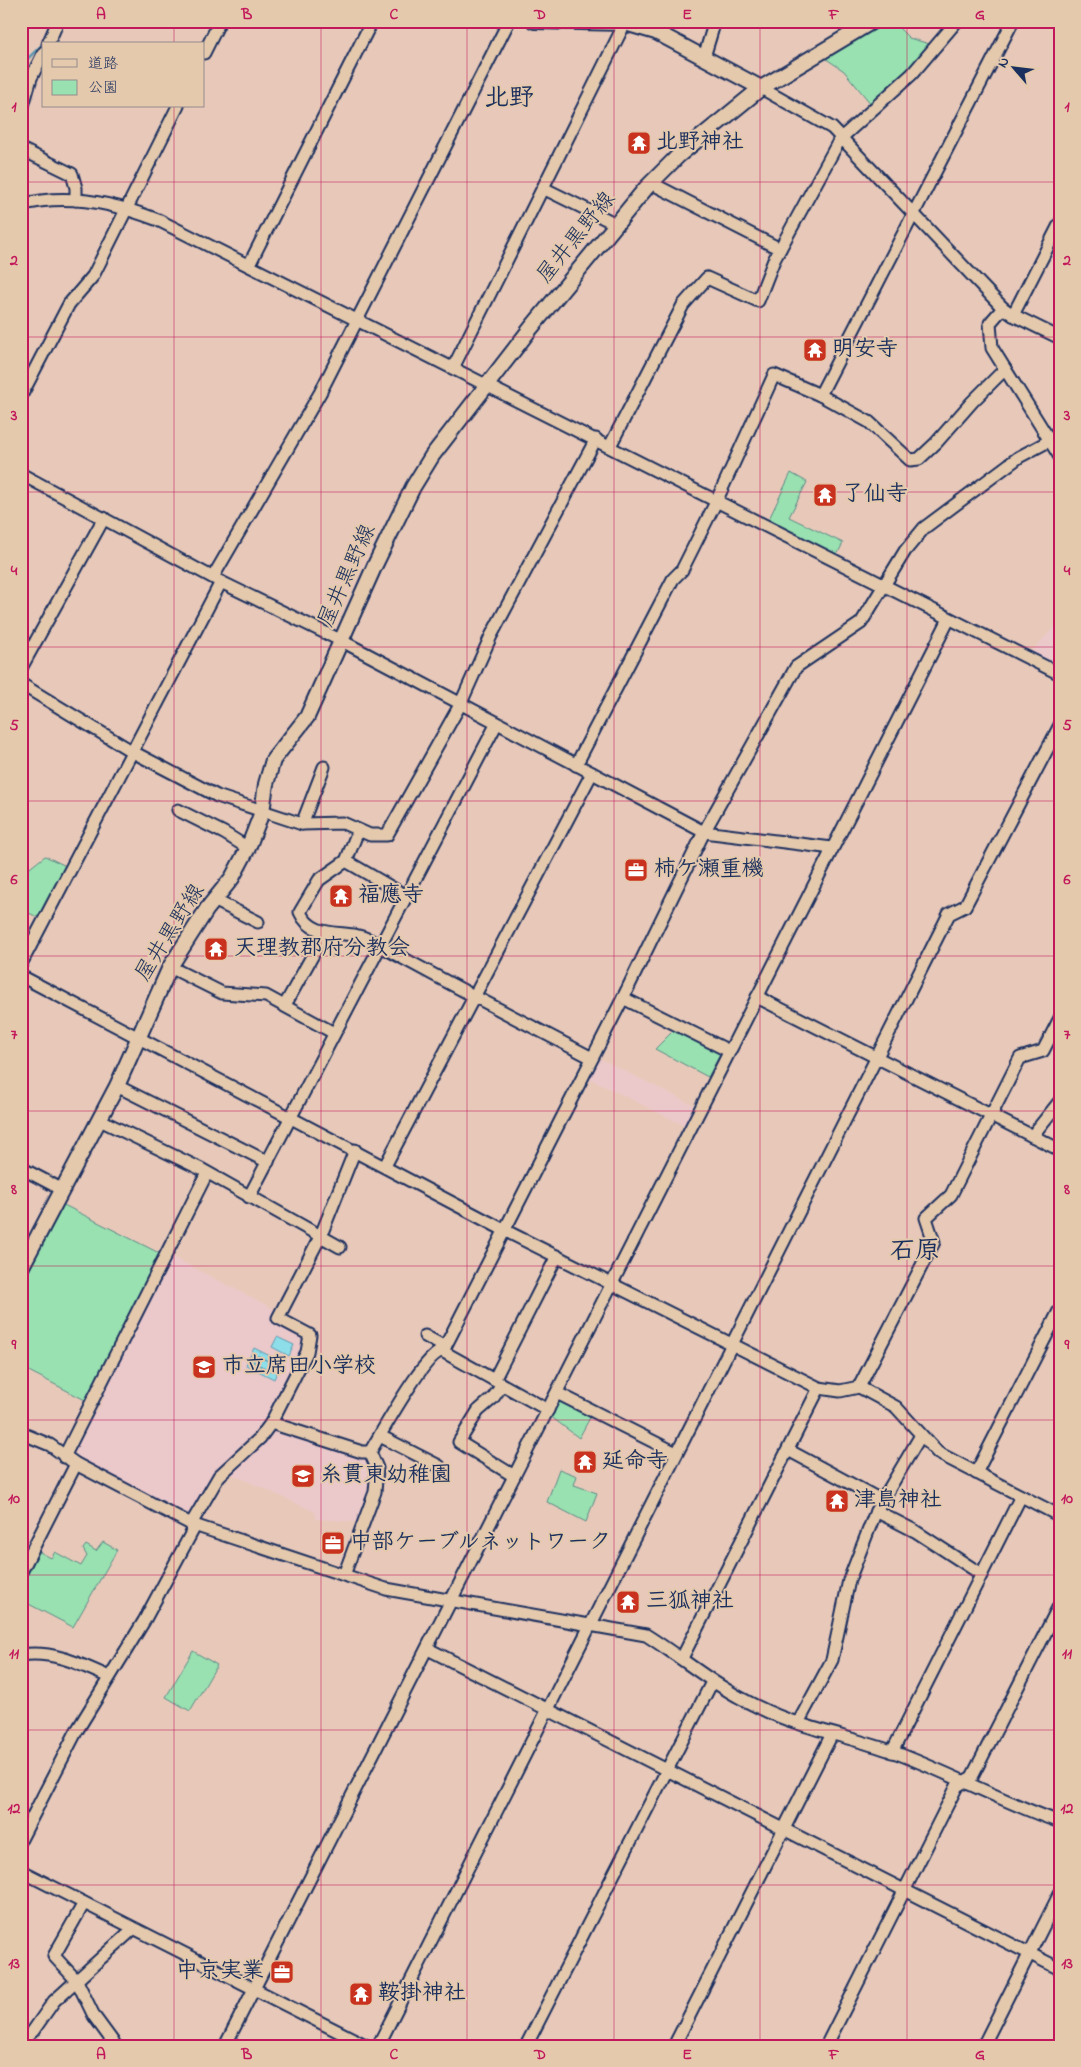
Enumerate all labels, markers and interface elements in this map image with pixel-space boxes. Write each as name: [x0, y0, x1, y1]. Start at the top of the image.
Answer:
text: A: [96, 3, 106, 27]
text: B: [241, 3, 253, 27]
text: C: [390, 3, 399, 27]
text: D: [533, 3, 546, 27]
text: E: [682, 3, 692, 27]
text: F: [828, 3, 840, 27]
text: G: [975, 3, 985, 27]
legend: [42, 42, 205, 108]
north arrow: [988, 42, 1038, 92]
text: 道路: [88, 53, 118, 75]
text: N: [992, 53, 1015, 72]
text: 公園: [88, 77, 118, 99]
district label: 北野: [484, 81, 534, 117]
text: 1: [11, 95, 17, 119]
text: 1: [1064, 95, 1070, 119]
place label: 北野神社: [656, 127, 744, 159]
temple icon: 北野神社: [626, 130, 652, 156]
street label: 屋井黒野線: [530, 185, 624, 291]
text: 2: [9, 249, 18, 273]
text: 2: [1062, 249, 1071, 273]
place label: 明安寺: [832, 334, 898, 366]
temple icon: 明安寺: [802, 337, 828, 363]
text: 3: [10, 404, 18, 428]
text: 3: [1063, 404, 1071, 428]
place label: 了仙寺: [842, 479, 908, 511]
temple icon: 了仙寺: [812, 482, 838, 508]
street label: 屋井黒野線: [311, 519, 385, 633]
text: 4: [10, 559, 18, 583]
text: 4: [1063, 559, 1071, 583]
text: 5: [9, 714, 19, 738]
text: 5: [1062, 714, 1072, 738]
place label: 柿ケ瀬重機: [654, 854, 764, 886]
office icon: 柿ケ瀬重機: [623, 857, 649, 883]
text: 6: [9, 868, 18, 892]
text: 6: [1062, 868, 1071, 892]
street label: 屋井黒野線: [128, 878, 214, 988]
place label: 福應寺: [358, 880, 424, 912]
temple icon: 福應寺: [328, 883, 354, 909]
place label: 天理教郡府分教会: [234, 933, 410, 965]
temple icon: 天理教郡府分教会: [203, 936, 229, 962]
text: 7: [11, 1023, 18, 1047]
text: 7: [1064, 1023, 1071, 1047]
text: 8: [10, 1178, 17, 1202]
text: 8: [1063, 1178, 1070, 1202]
district label: 石原: [890, 1234, 940, 1270]
text: 9: [11, 1333, 17, 1357]
text: 9: [1064, 1333, 1070, 1357]
place label: 市立席田小学校: [222, 1351, 376, 1383]
school or university icon: 市立席田小学校: [191, 1354, 217, 1380]
place label: 延命寺: [602, 1446, 668, 1478]
temple icon: 延命寺: [572, 1449, 598, 1475]
place label: 糸貫東幼稚園: [320, 1460, 452, 1492]
school or university icon: 糸貫東幼稚園: [290, 1463, 316, 1489]
place label: 津島神社: [854, 1485, 942, 1517]
text: 10: [8, 1487, 20, 1511]
text: 10: [1061, 1487, 1073, 1511]
temple icon: 津島神社: [824, 1488, 850, 1514]
place label: 中部ケーブルネットワーク: [350, 1527, 611, 1559]
office icon: 中部ケーブルネットワーク: [320, 1530, 346, 1556]
place label: 三狐神社: [646, 1586, 734, 1618]
temple icon: 三狐神社: [615, 1589, 641, 1615]
text: 11: [9, 1642, 20, 1666]
text: 11: [1062, 1642, 1073, 1666]
text: 12: [7, 1797, 21, 1821]
text: 12: [1060, 1797, 1074, 1821]
text: 13: [8, 1952, 20, 1976]
text: 13: [1061, 1952, 1073, 1976]
place label: 中京実業: [176, 1956, 264, 1988]
office icon: 中京実業: [269, 1959, 295, 1985]
place label: 鞍掛神社: [378, 1978, 466, 2010]
temple icon: 鞍掛神社: [348, 1981, 374, 2007]
text: A: [96, 2043, 106, 2067]
text: B: [241, 2043, 253, 2067]
text: C: [390, 2043, 399, 2067]
text: D: [533, 2043, 546, 2067]
text: E: [682, 2043, 692, 2067]
text: F: [828, 2043, 840, 2067]
text: G: [975, 2043, 985, 2067]

